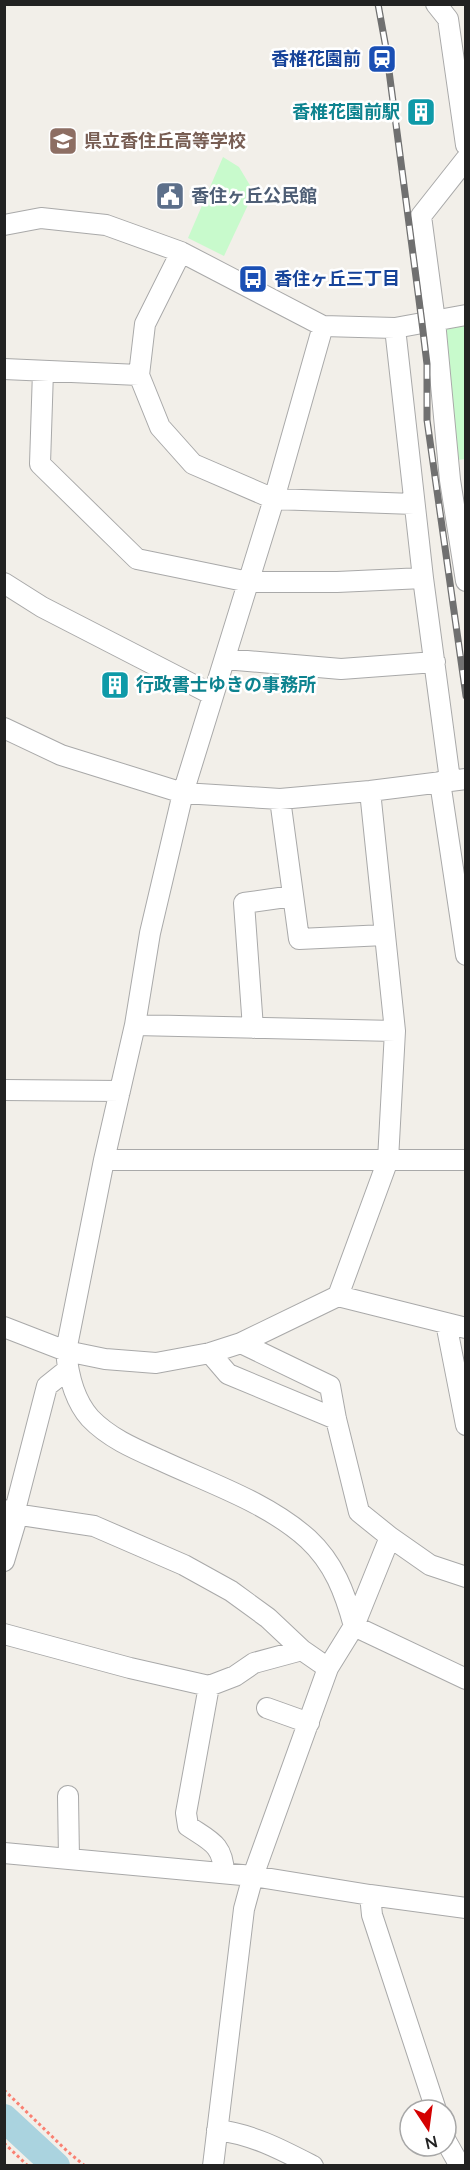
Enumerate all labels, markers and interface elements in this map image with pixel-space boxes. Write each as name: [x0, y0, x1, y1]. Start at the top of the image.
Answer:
station icon: 香椎花園前: [366, 43, 398, 75]
place label: 香椎花園前: [271, 47, 361, 69]
building icon: 香椎花園前駅: [405, 96, 437, 128]
place label: 香椎花園前駅: [292, 100, 400, 122]
school or university icon: 県立香住丘高等学校: [47, 125, 79, 157]
place label: 県立香住丘高等学校: [84, 129, 246, 151]
public building icon: 香住ヶ丘公民館: [154, 180, 186, 212]
place label: 香住ヶ丘公民館: [191, 184, 317, 206]
bus stop icon: 香住ヶ丘三丁目: [237, 263, 269, 295]
place label: 香住ヶ丘三丁目: [274, 267, 400, 289]
building icon: 行政書士ゆきの事務所: [99, 669, 131, 701]
place label: 行政書士ゆきの事務所: [136, 673, 316, 695]
north arrow: [398, 2098, 458, 2158]
text: N: [423, 2132, 440, 2154]

